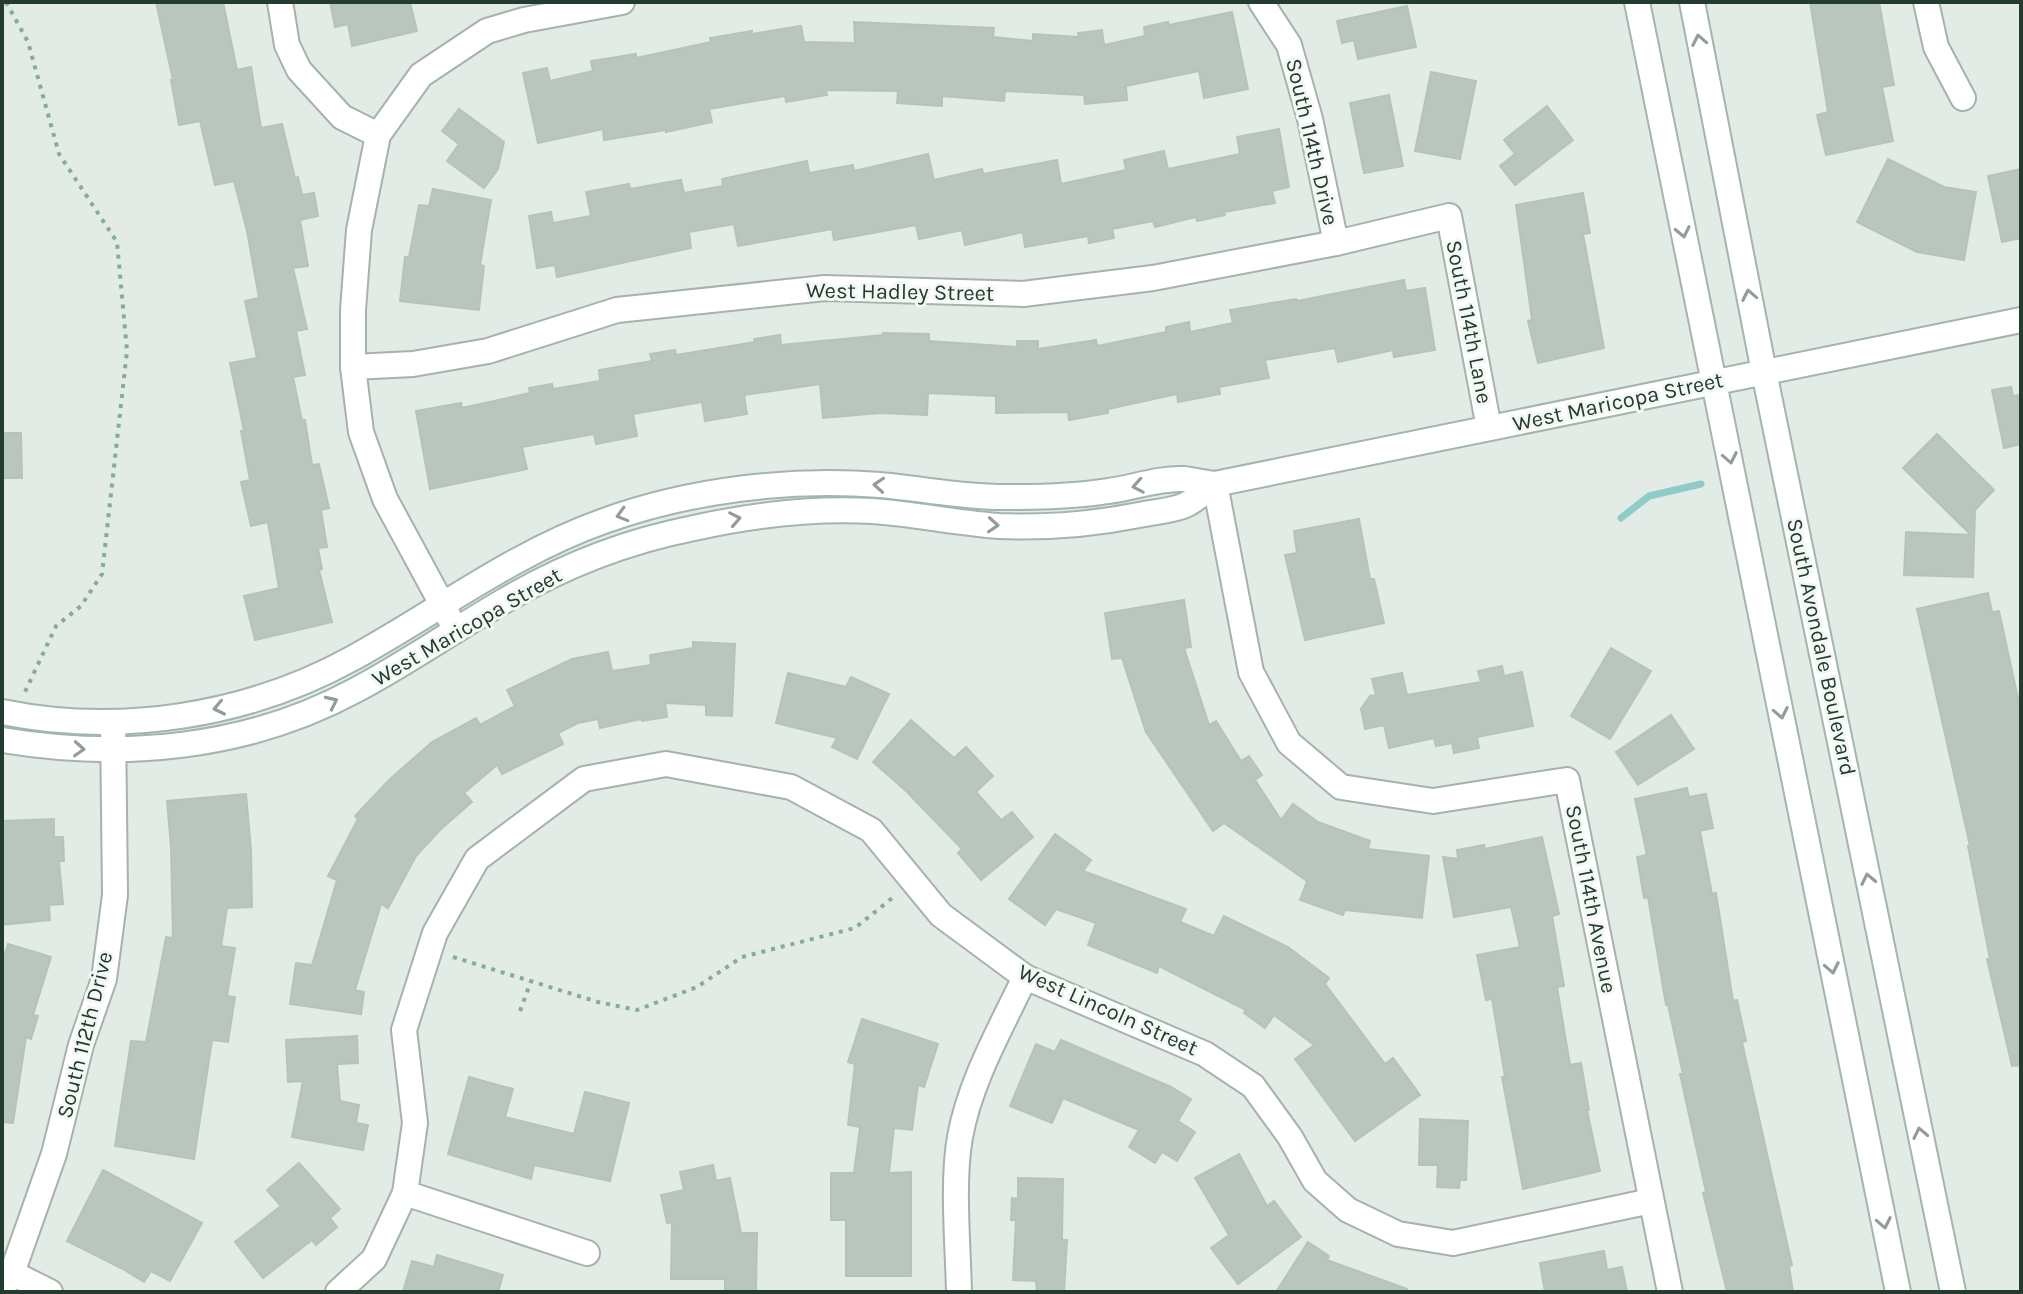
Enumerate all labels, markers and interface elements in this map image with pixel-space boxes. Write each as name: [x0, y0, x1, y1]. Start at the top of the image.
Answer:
one-way arrow: [1692, 33, 1709, 47]
street label: South 114th Drive: [1280, 56, 1344, 228]
one-way arrow: [1674, 225, 1691, 238]
street label: South 114th Lane: [1440, 238, 1498, 406]
street label: West Hadley Street: [806, 277, 994, 307]
one-way arrow: [1741, 289, 1758, 303]
street label: West Maricopa Street: [1510, 367, 1726, 437]
one-way arrow: [1720, 451, 1737, 465]
one-way arrow: [872, 477, 885, 494]
one-way arrow: [1131, 477, 1145, 494]
one-way arrow: [616, 506, 630, 523]
one-way arrow: [728, 512, 741, 529]
one-way arrow: [987, 516, 1000, 533]
street label: South Avondale Boulevard: [1781, 516, 1861, 778]
street label: West Maricopa Street: [368, 562, 566, 692]
one-way arrow: [324, 696, 338, 712]
one-way arrow: [212, 699, 226, 716]
one-way arrow: [1772, 706, 1789, 719]
one-way arrow: [73, 741, 86, 758]
street label: South 114th Avenue: [1560, 803, 1622, 995]
one-way arrow: [1860, 872, 1877, 886]
street label: South 112th Drive: [52, 949, 118, 1121]
street label: West Lincoln Street: [1014, 959, 1202, 1061]
one-way arrow: [1823, 961, 1840, 974]
one-way arrow: [1913, 1127, 1930, 1140]
one-way arrow: [1874, 1216, 1891, 1229]

